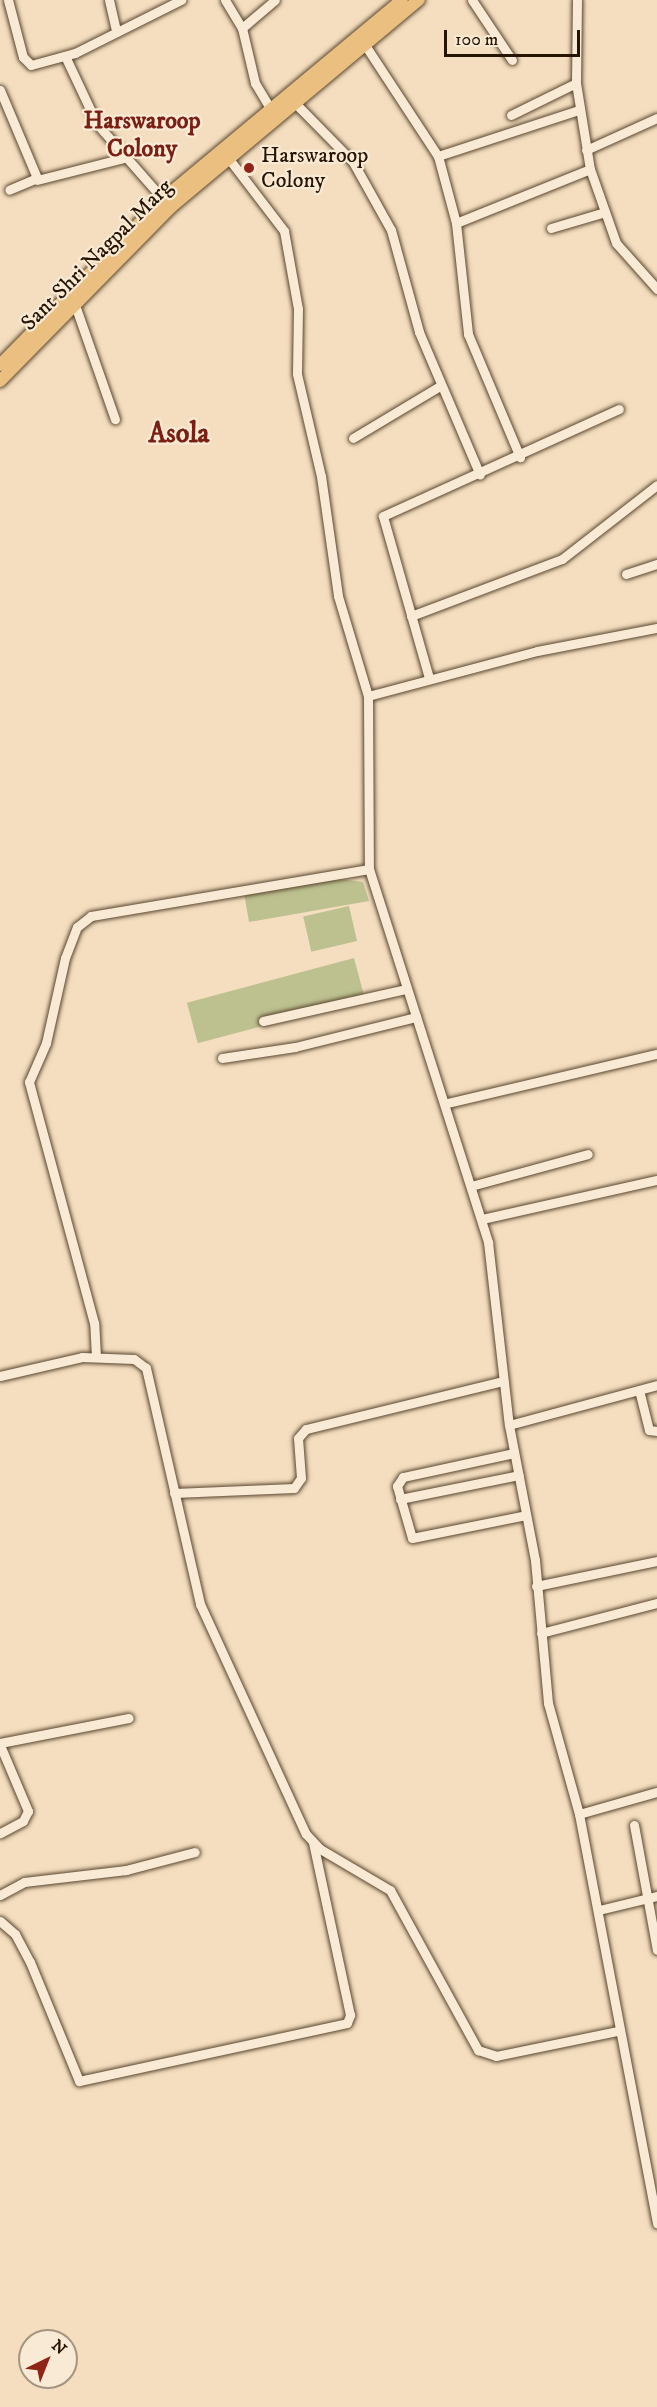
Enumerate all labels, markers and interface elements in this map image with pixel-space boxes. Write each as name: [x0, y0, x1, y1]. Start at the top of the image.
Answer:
scale bar: [447, 18, 584, 56]
text: 100 m: [455, 29, 498, 51]
district label: Harswaroop Colony: [83, 108, 201, 164]
place label: Harswaroop Colony: [261, 142, 368, 194]
marker: Harswaroop Colony: [242, 161, 256, 175]
street label: Sant Shri Nagpal Marg: [16, 174, 178, 336]
district label: Asola: [149, 417, 209, 451]
north arrow: [18, 2329, 78, 2389]
text: N: [47, 2335, 71, 2359]

